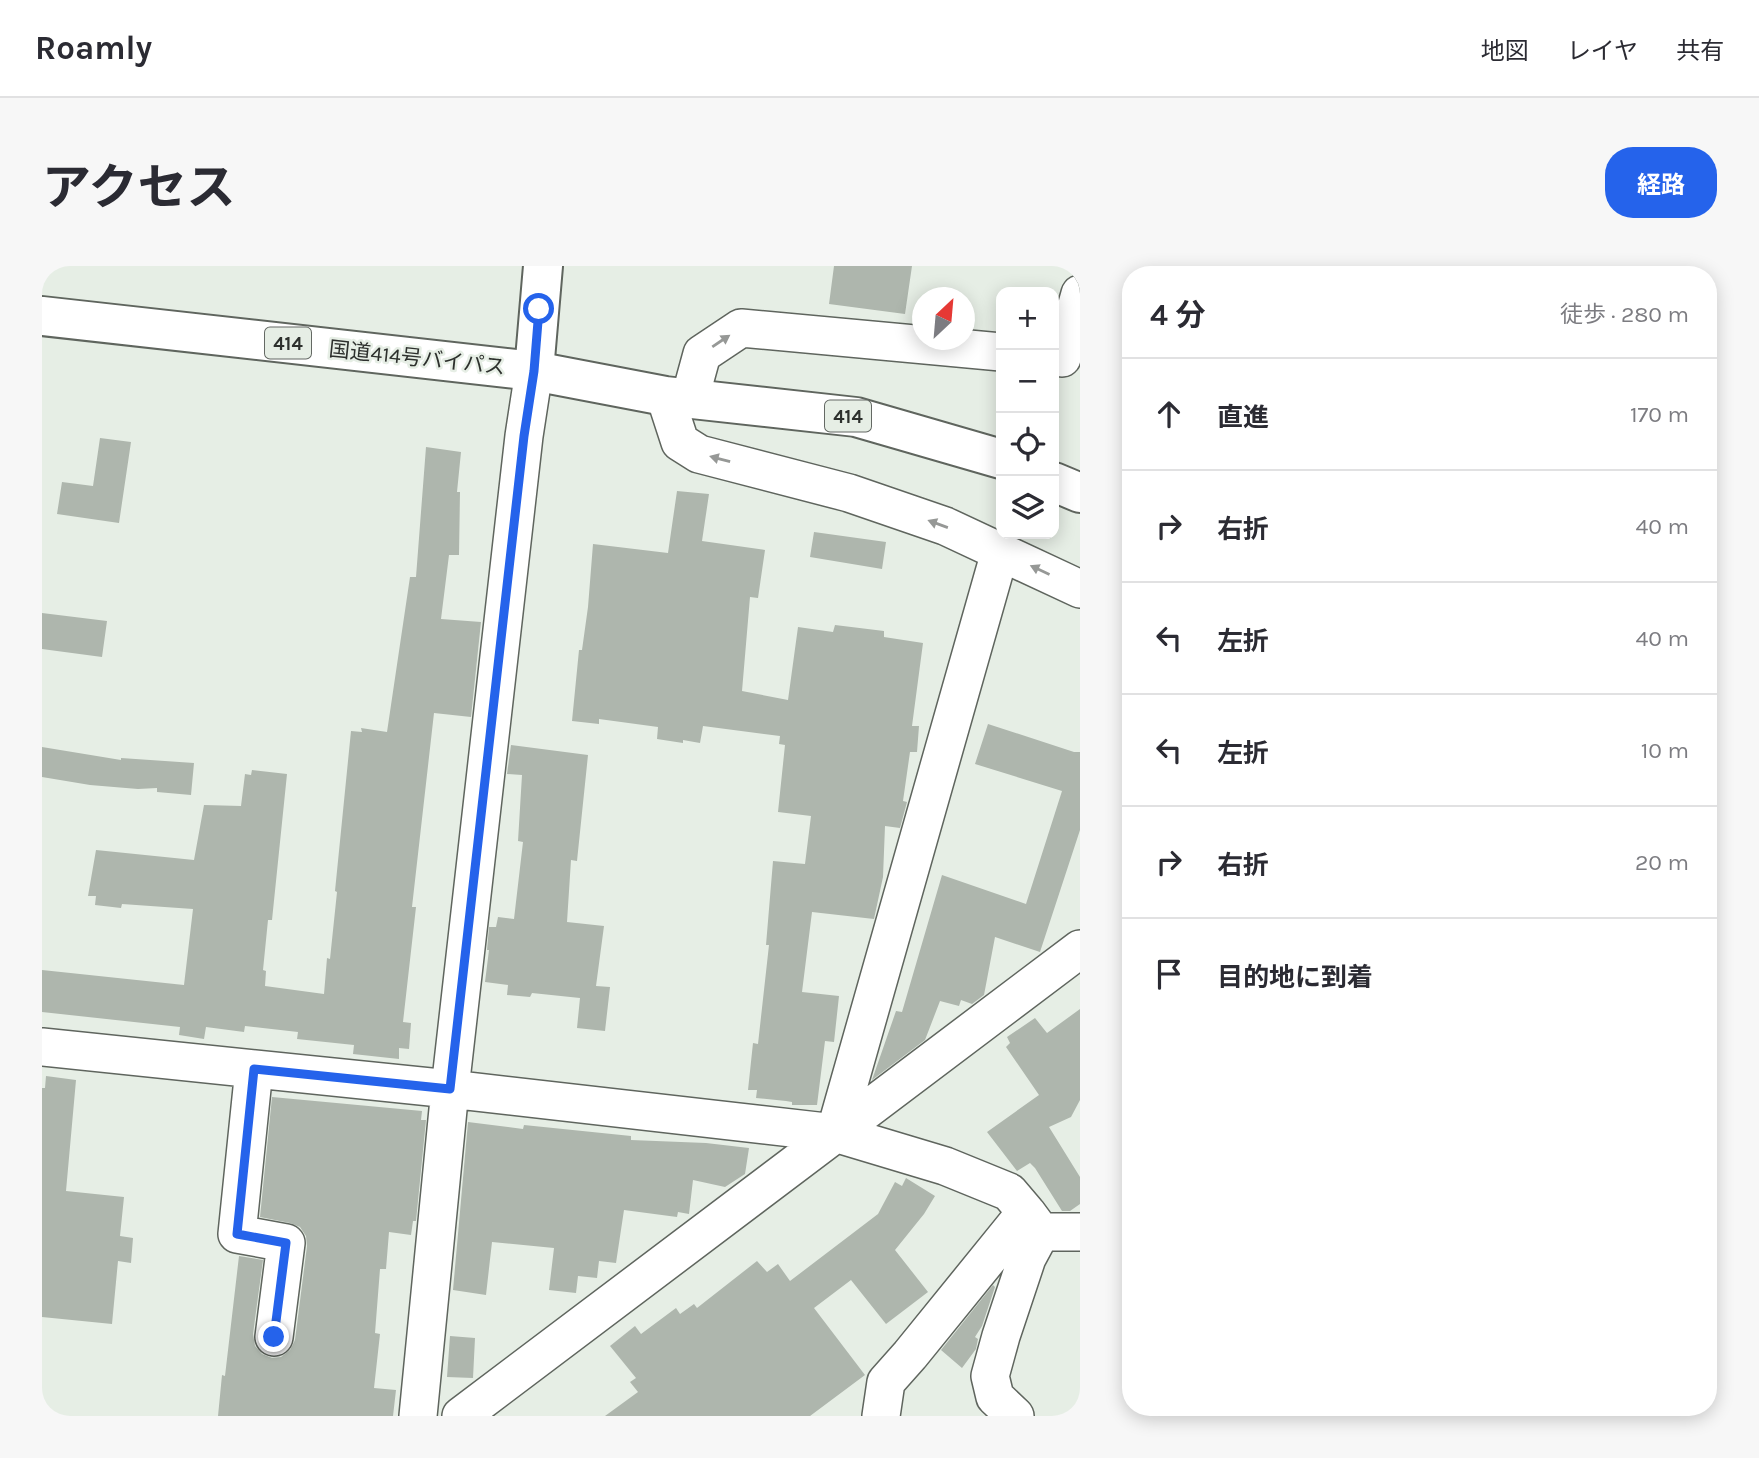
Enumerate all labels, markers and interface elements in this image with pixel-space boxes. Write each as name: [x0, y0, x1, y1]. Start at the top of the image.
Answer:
text: Roamly: [35, 29, 152, 67]
text: 地図: [1481, 37, 1529, 65]
text: レイヤ: [1567, 37, 1638, 65]
text: 共有: [1676, 37, 1724, 65]
button: 経路: [1605, 147, 1717, 218]
text: アクセス: [42, 159, 236, 216]
north arrow: [912, 287, 975, 350]
map controls: [996, 287, 1059, 539]
button: +: [996, 287, 1059, 350]
route start: [523, 293, 554, 324]
text: 4 分: [1150, 297, 1205, 333]
text: 徒歩 · 280 m: [1560, 301, 1689, 328]
road number: 414: [265, 327, 311, 358]
one-way arrow: [712, 334, 730, 348]
street label: 国道414号バイパス: [328, 337, 506, 379]
button: −: [996, 350, 1059, 413]
icon: ahead: [1150, 395, 1188, 433]
road number: 414: [825, 400, 871, 432]
text: 170 m: [1630, 401, 1689, 428]
text: 直進: [1217, 402, 1269, 433]
button: locate: [996, 413, 1059, 476]
one-way arrow: [709, 453, 731, 464]
button: layers: [996, 476, 1059, 539]
icon: right: [1150, 507, 1188, 545]
text: 40 m: [1636, 513, 1689, 540]
text: 右折: [1217, 514, 1269, 545]
one-way arrow: [927, 518, 948, 529]
one-way arrow: [1030, 565, 1050, 576]
icon: left: [1150, 619, 1188, 657]
text: 40 m: [1636, 625, 1689, 652]
text: 左折: [1217, 626, 1269, 657]
icon: left: [1150, 731, 1188, 769]
text: 10 m: [1641, 737, 1689, 764]
text: 左折: [1217, 738, 1269, 769]
icon: right: [1150, 843, 1188, 881]
text: 20 m: [1635, 849, 1689, 876]
text: 右折: [1217, 850, 1269, 881]
icon: arrive: [1150, 955, 1188, 993]
text: 目的地に到着: [1217, 962, 1373, 993]
route end: [258, 1321, 289, 1352]

